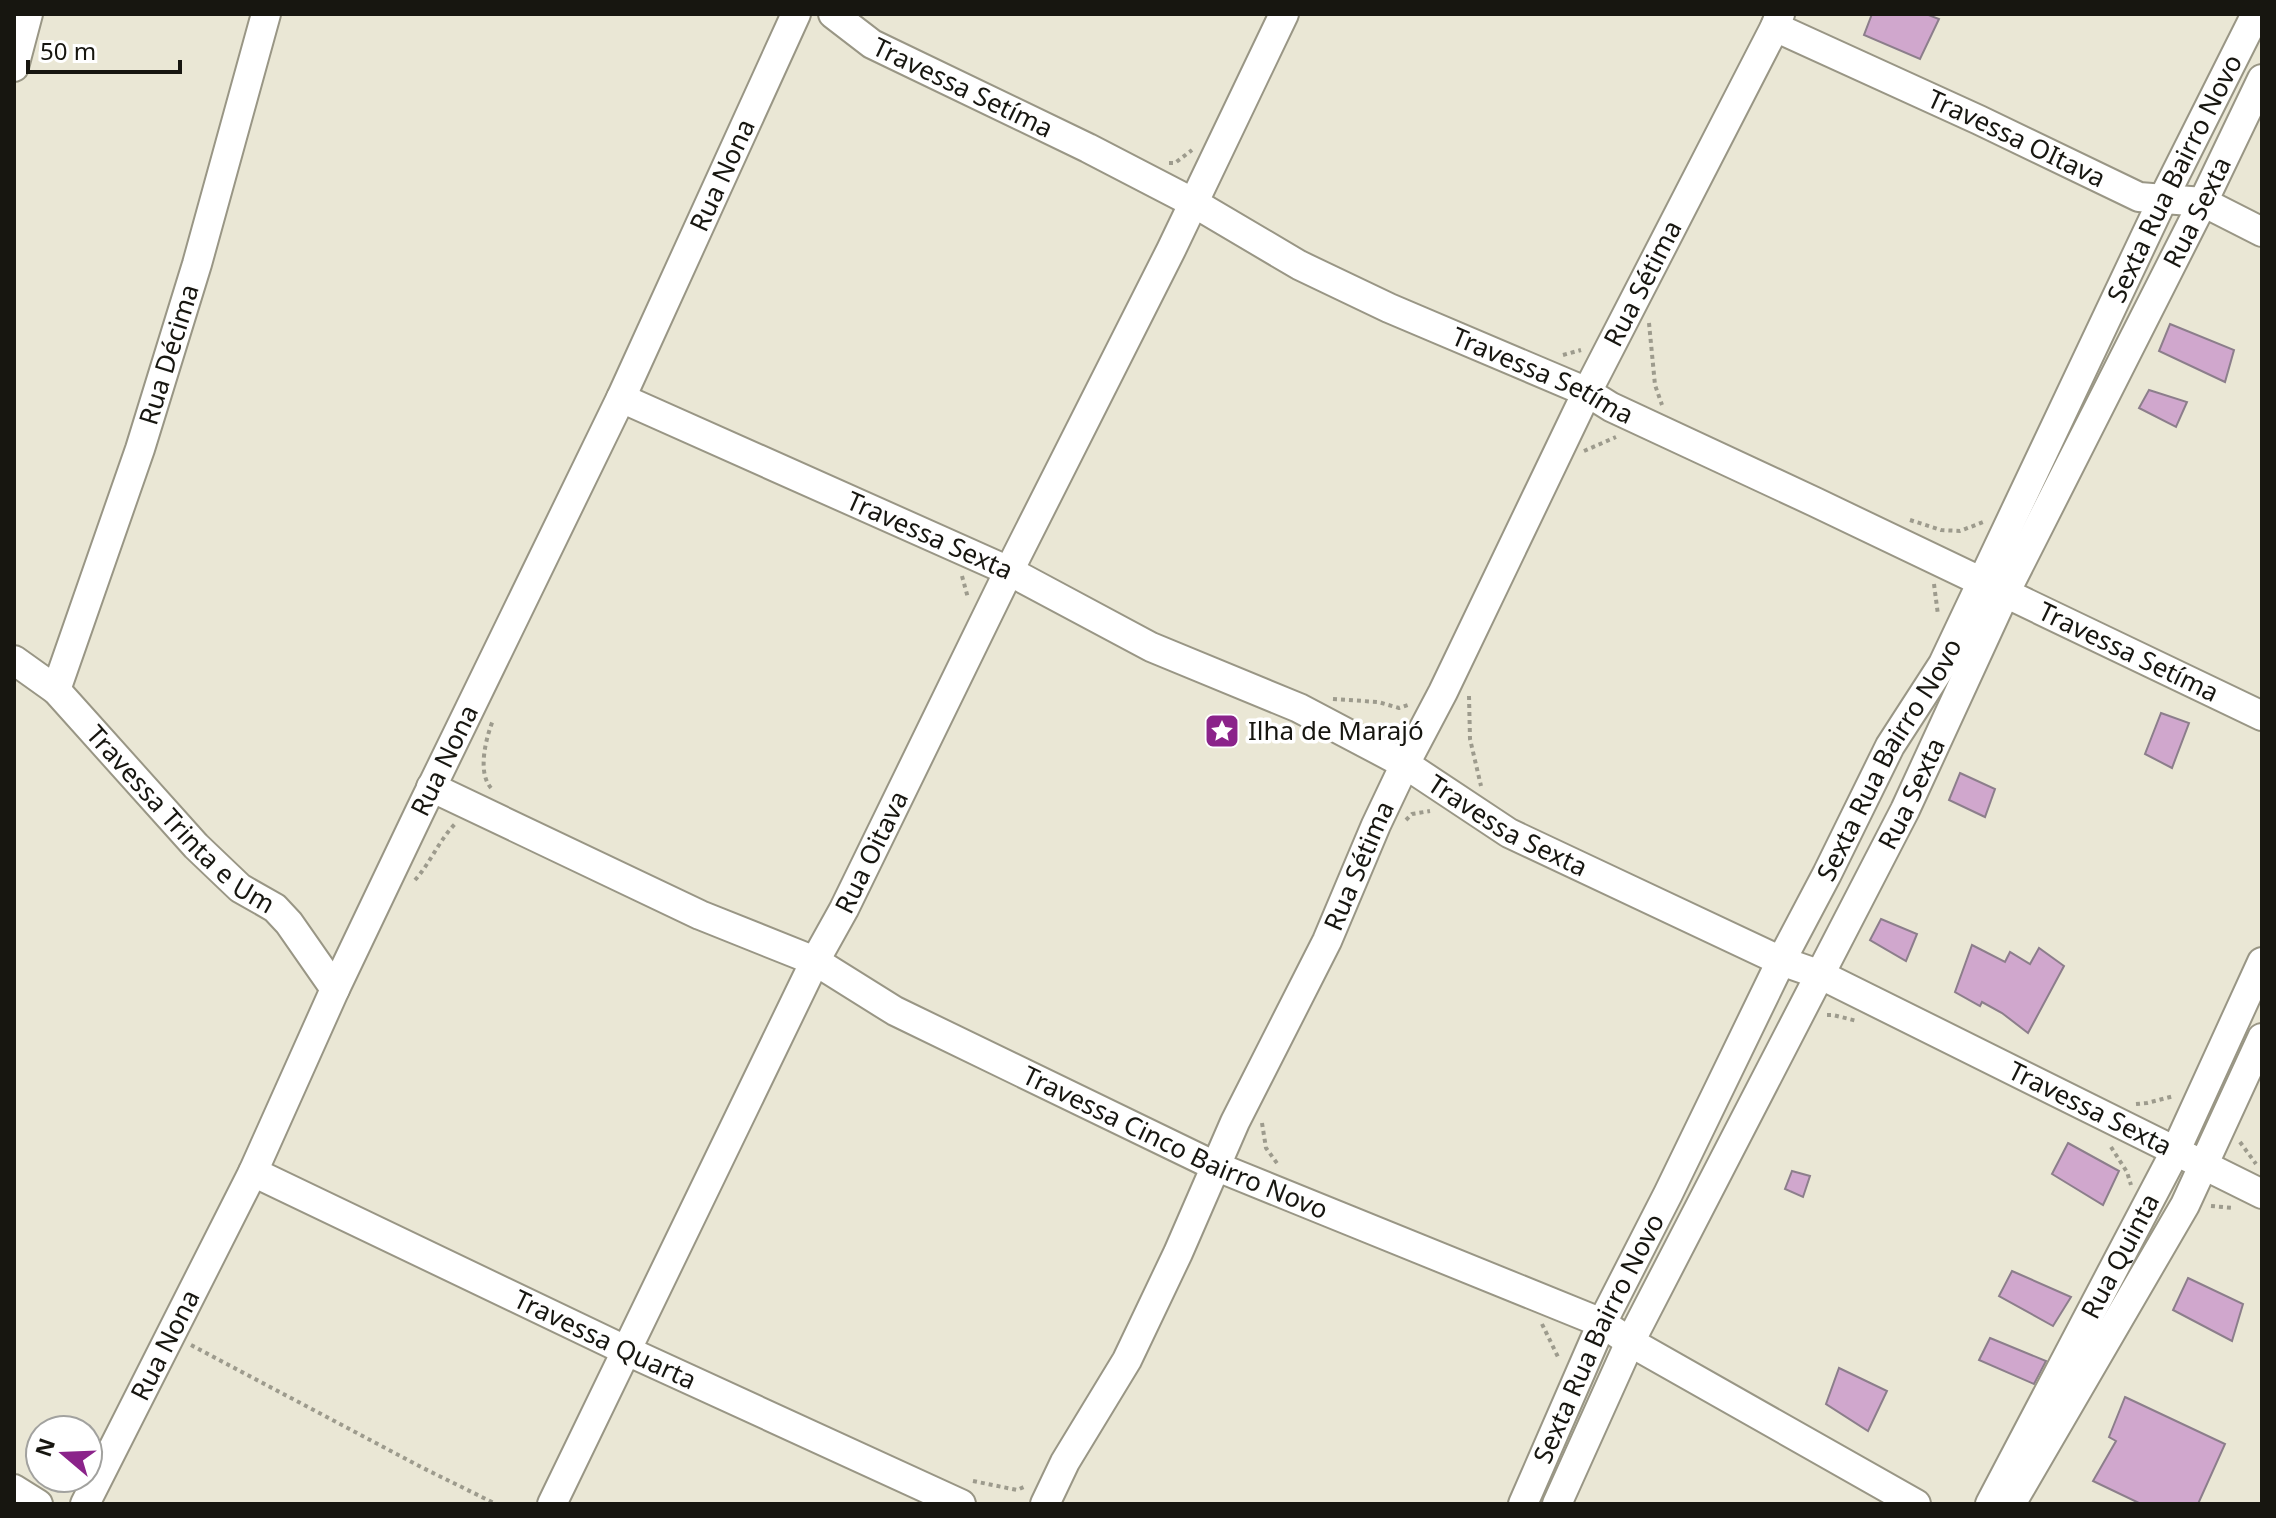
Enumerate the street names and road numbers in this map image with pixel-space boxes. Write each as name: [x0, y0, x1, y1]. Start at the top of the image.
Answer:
street label: Travessa Setíma: [867, 28, 1059, 146]
street label: Sexta Rua Bairro Novo: [2098, 48, 2250, 308]
street label: Travessa OItava: [1922, 80, 2112, 195]
street label: Rua Nona: [680, 113, 763, 237]
street label: Rua Sexta: [2154, 150, 2239, 274]
street label: Rua Sétima: [1594, 214, 1689, 352]
street label: Rua Décima: [130, 280, 207, 429]
street label: Travessa Setíma: [1447, 318, 1640, 432]
street label: Travessa Sexta: [841, 482, 1019, 587]
street label: Travessa Setíma: [2033, 593, 2225, 710]
street label: Sexta Rua Bairro Novo: [1807, 632, 1970, 887]
street label: Rua Nona: [401, 698, 486, 822]
street label: Travessa Trinta e Um: [79, 717, 282, 921]
street label: Rua Sexta: [1869, 732, 1953, 856]
street label: Travessa Sexta: [1421, 765, 1594, 884]
street label: Rua Oitava: [826, 784, 916, 919]
street label: Rua Sétima: [1315, 795, 1402, 936]
street label: Travessa Sexta: [2003, 1052, 2178, 1163]
street label: Travessa Cinco Bairro Novo: [1017, 1057, 1334, 1227]
street label: Rua Quinta: [2072, 1187, 2167, 1325]
street label: Sexta Rua Bairro Novo: [1524, 1207, 1672, 1469]
street label: Travessa Quarta: [508, 1280, 703, 1397]
street label: Rua Nona: [121, 1283, 208, 1406]

